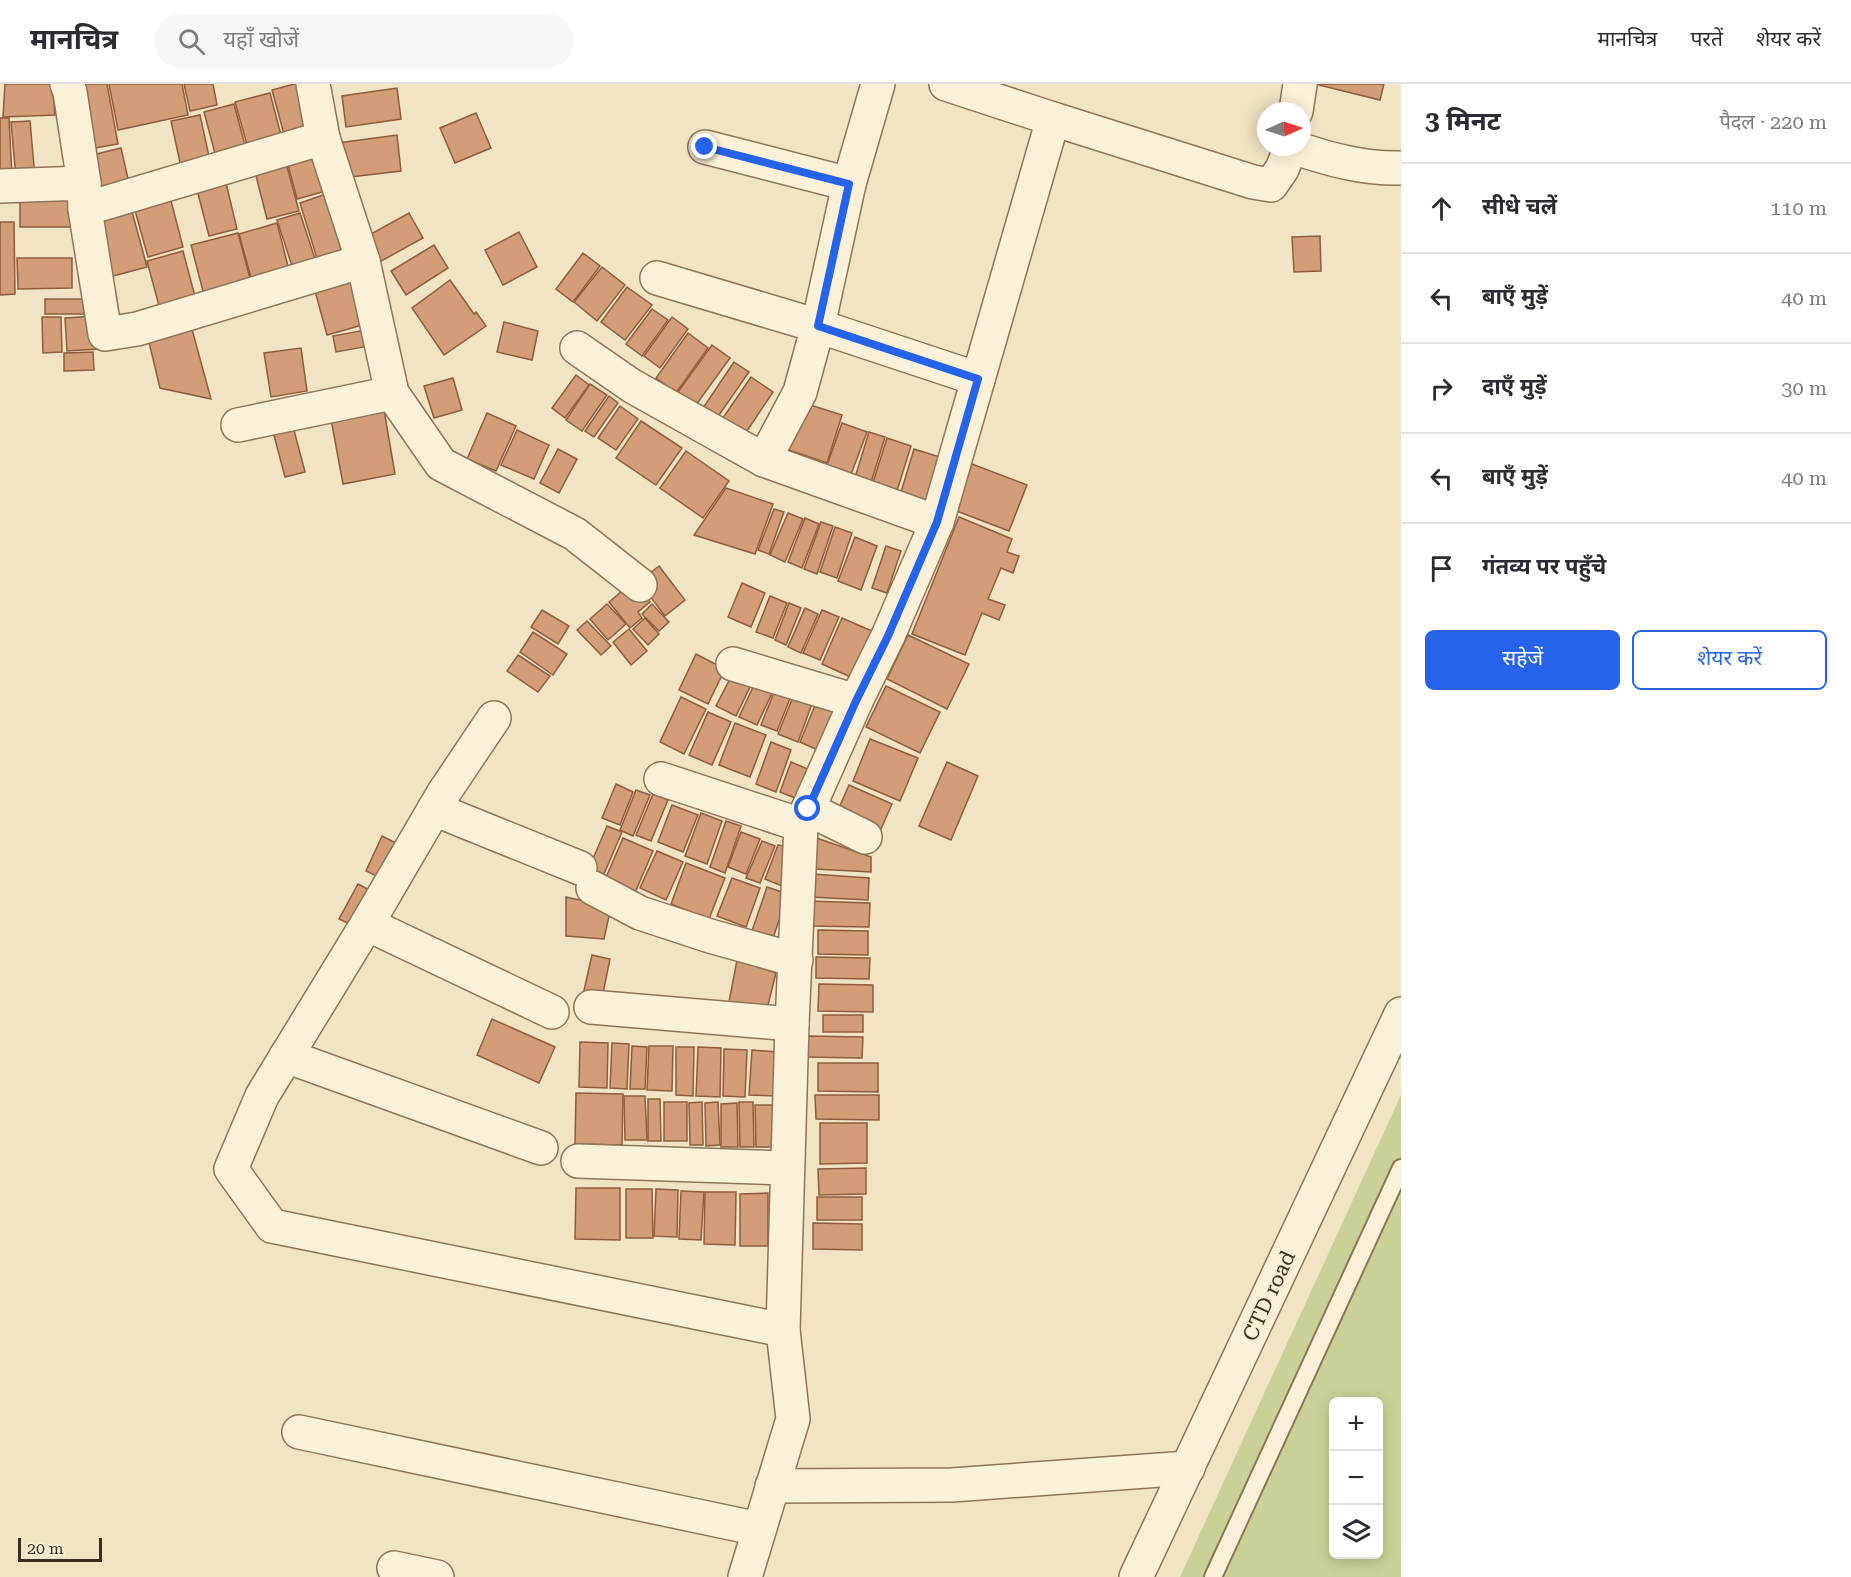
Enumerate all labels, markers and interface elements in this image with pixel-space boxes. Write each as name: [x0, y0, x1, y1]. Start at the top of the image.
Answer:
search box: [154, 14, 574, 68]
text: मानचित्र: [30, 23, 118, 56]
icon: search: [175, 25, 208, 58]
text: यहाँ खोजें: [223, 27, 299, 52]
text: मानचित्र: [1597, 27, 1657, 51]
text: परतें: [1690, 27, 1723, 51]
text: शेयर करें: [1756, 27, 1821, 51]
north arrow: [1257, 102, 1311, 156]
text: 3 मिनट: [1425, 106, 1501, 136]
text: पैदल · 220 m: [1719, 110, 1827, 134]
route end: [691, 133, 717, 159]
icon: ahead: [1425, 192, 1458, 225]
text: सीधे चलें: [1482, 194, 1557, 219]
text: 110 m: [1770, 196, 1827, 220]
icon: left: [1425, 282, 1458, 315]
text: बाएँ मुड़ें: [1482, 284, 1548, 309]
text: 40 m: [1781, 286, 1827, 310]
icon: right: [1425, 372, 1458, 405]
text: दाएँ मुड़ें: [1482, 374, 1547, 399]
text: 30 m: [1781, 376, 1827, 400]
icon: left: [1425, 462, 1458, 495]
text: बाएँ मुड़ें: [1482, 464, 1548, 489]
text: 40 m: [1781, 466, 1827, 490]
icon: arrive: [1425, 552, 1458, 585]
text: गंतव्य पर पहुँचे: [1482, 554, 1606, 579]
button: सहेजें: [1425, 630, 1620, 690]
button: शेयर करें: [1632, 630, 1827, 690]
route start: [794, 795, 820, 821]
street label: CTD road: [1238, 1247, 1301, 1345]
map controls: [1329, 1397, 1383, 1559]
button: +: [1329, 1397, 1383, 1451]
button: −: [1329, 1451, 1383, 1505]
button: layers: [1329, 1505, 1383, 1559]
scale bar: [18, 1535, 102, 1562]
text: 20 m: [27, 1539, 64, 1558]

